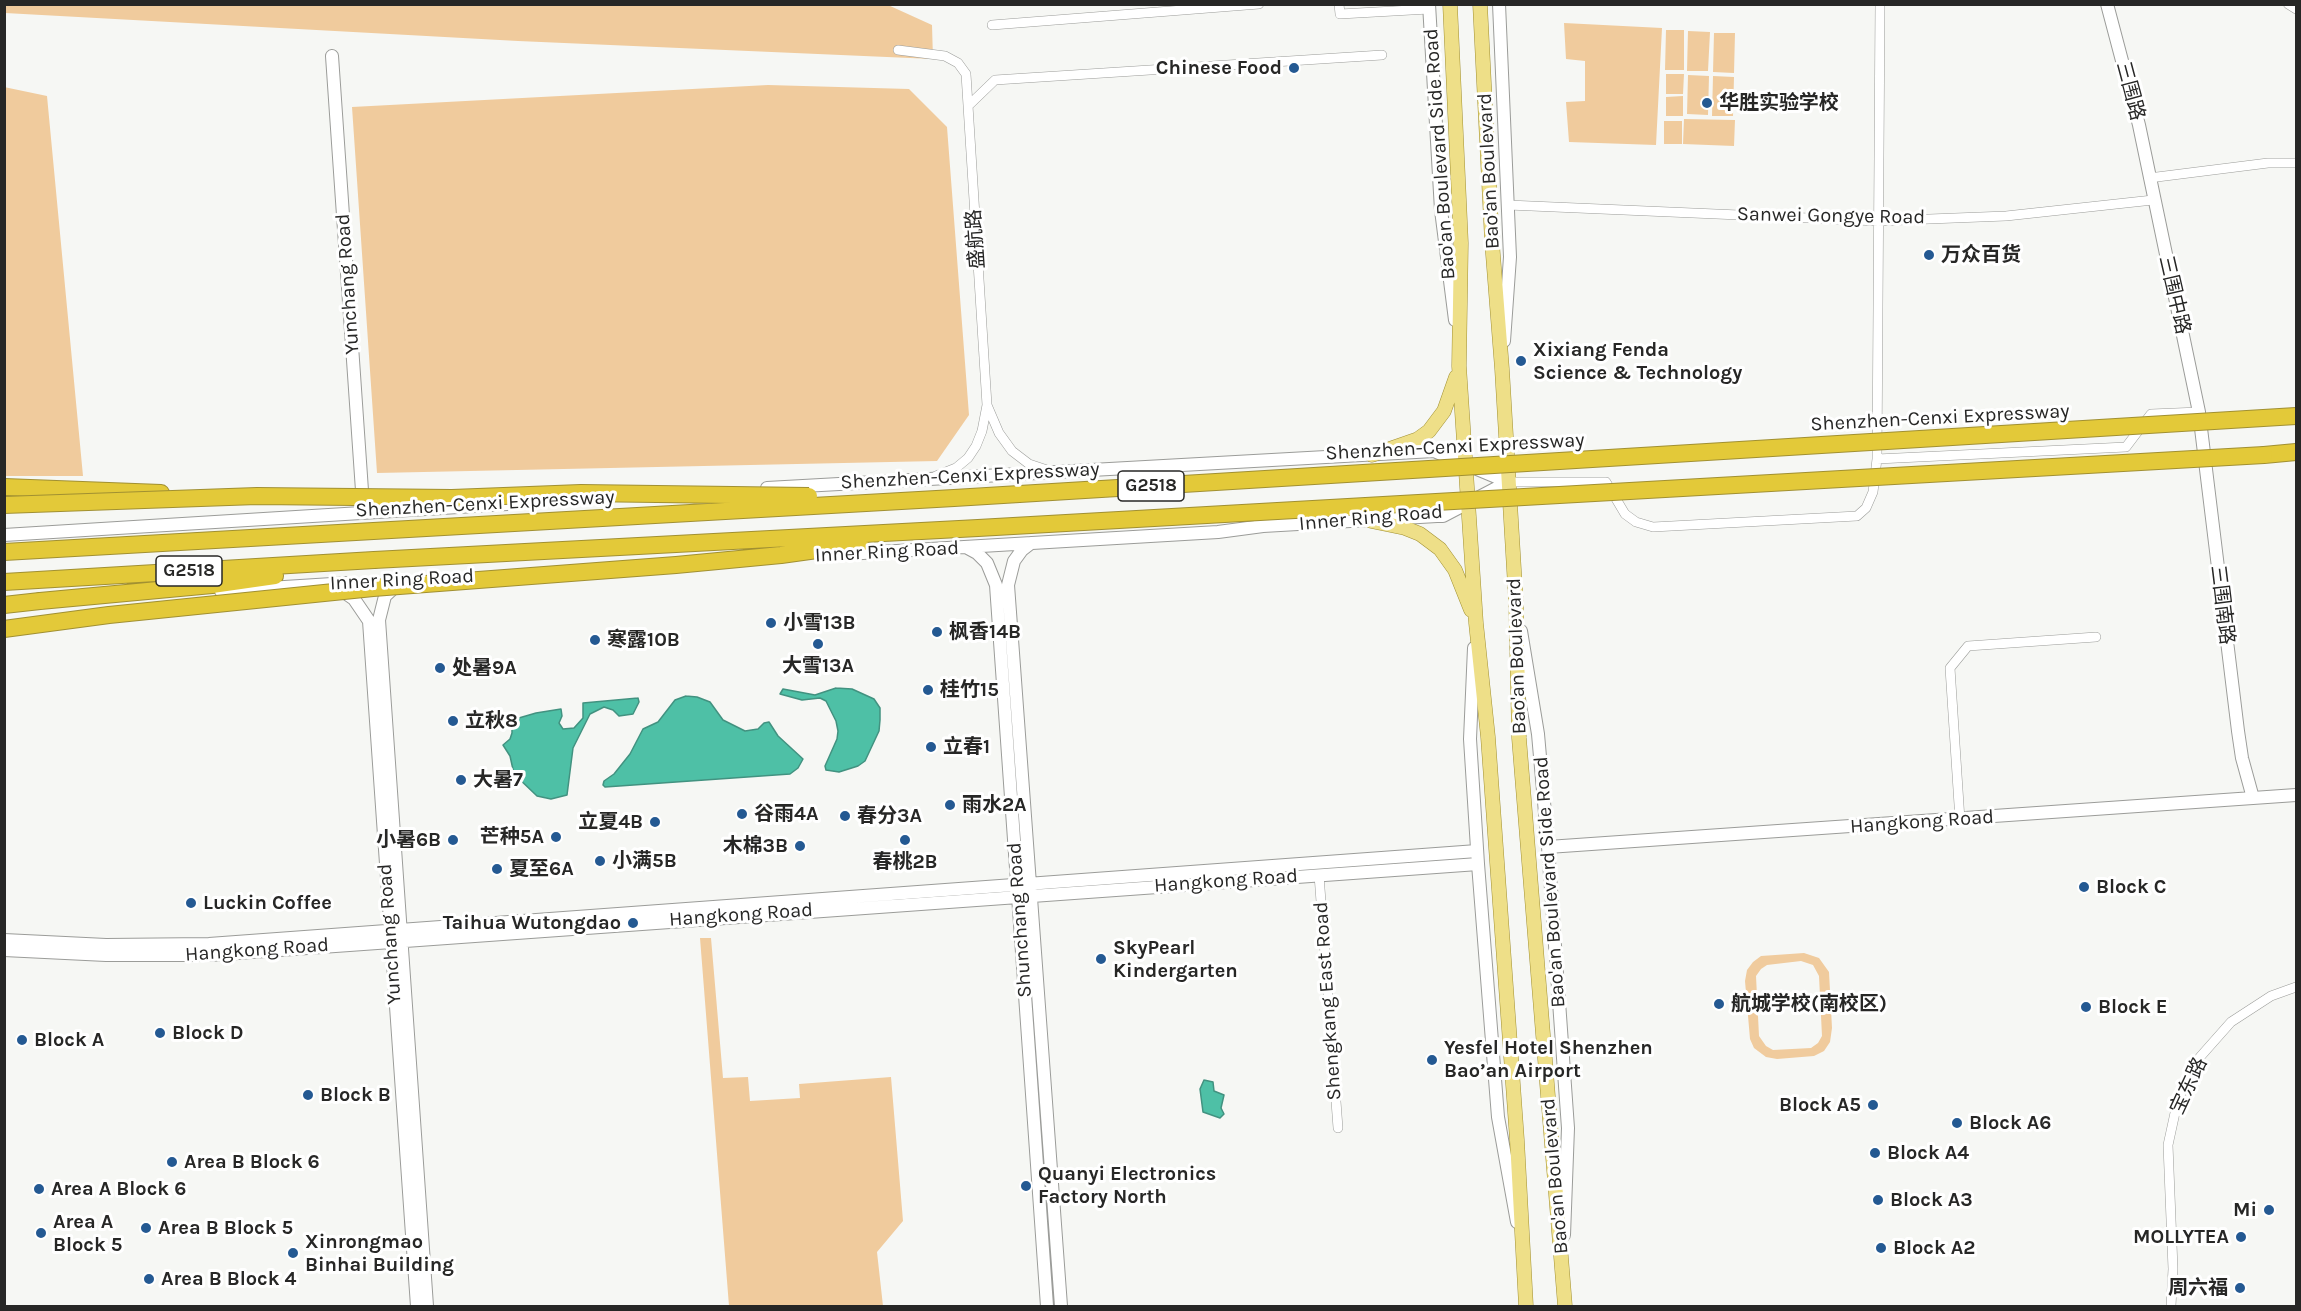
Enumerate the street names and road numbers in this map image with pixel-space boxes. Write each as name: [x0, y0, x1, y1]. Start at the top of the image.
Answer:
street label: Bao'an Boulevard Side Road: [1419, 27, 1461, 281]
street label: 三围路: [2111, 59, 2149, 123]
street label: Bao'an Boulevard: [1473, 92, 1505, 250]
street label: Sanwei Gongye Road: [1737, 202, 1925, 230]
street label: 盛航路: [962, 208, 990, 270]
street label: Yunchang Road: [331, 213, 365, 355]
street label: 三围中路: [2153, 253, 2195, 337]
street label: Shenzhen-Cenxi Expressway: [1810, 399, 2070, 437]
street label: Shenzhen-Cenxi Expressway: [1325, 428, 1585, 466]
street label: Shenzhen-Cenxi Expressway: [840, 457, 1100, 495]
road number: G2518: [1118, 471, 1184, 501]
street label: Shenzhen-Cenxi Expressway: [355, 485, 615, 523]
street label: Inner Ring Road: [1298, 500, 1444, 536]
street label: Inner Ring Road: [814, 536, 960, 568]
road number: G2518: [156, 556, 222, 586]
street label: Inner Ring Road: [329, 564, 475, 596]
street label: 三围南路: [2205, 564, 2239, 646]
street label: Bao'an Boulevard: [1502, 577, 1532, 735]
street label: Bao'an Boulevard Side Road: [1529, 755, 1571, 1009]
street label: Hangkong Road: [1849, 805, 1995, 839]
street label: Shunchang Road: [1003, 841, 1037, 999]
street label: Yunchang Road: [373, 863, 407, 1005]
street label: Hangkong Road: [1153, 864, 1299, 898]
street label: Hangkong Road: [668, 898, 814, 932]
street label: Shengkang East Road: [1309, 901, 1347, 1101]
street label: Hangkong Road: [184, 933, 330, 967]
street label: 宝东路: [2165, 1054, 2213, 1118]
street label: Bao'an Boulevard: [1536, 1097, 1574, 1255]

